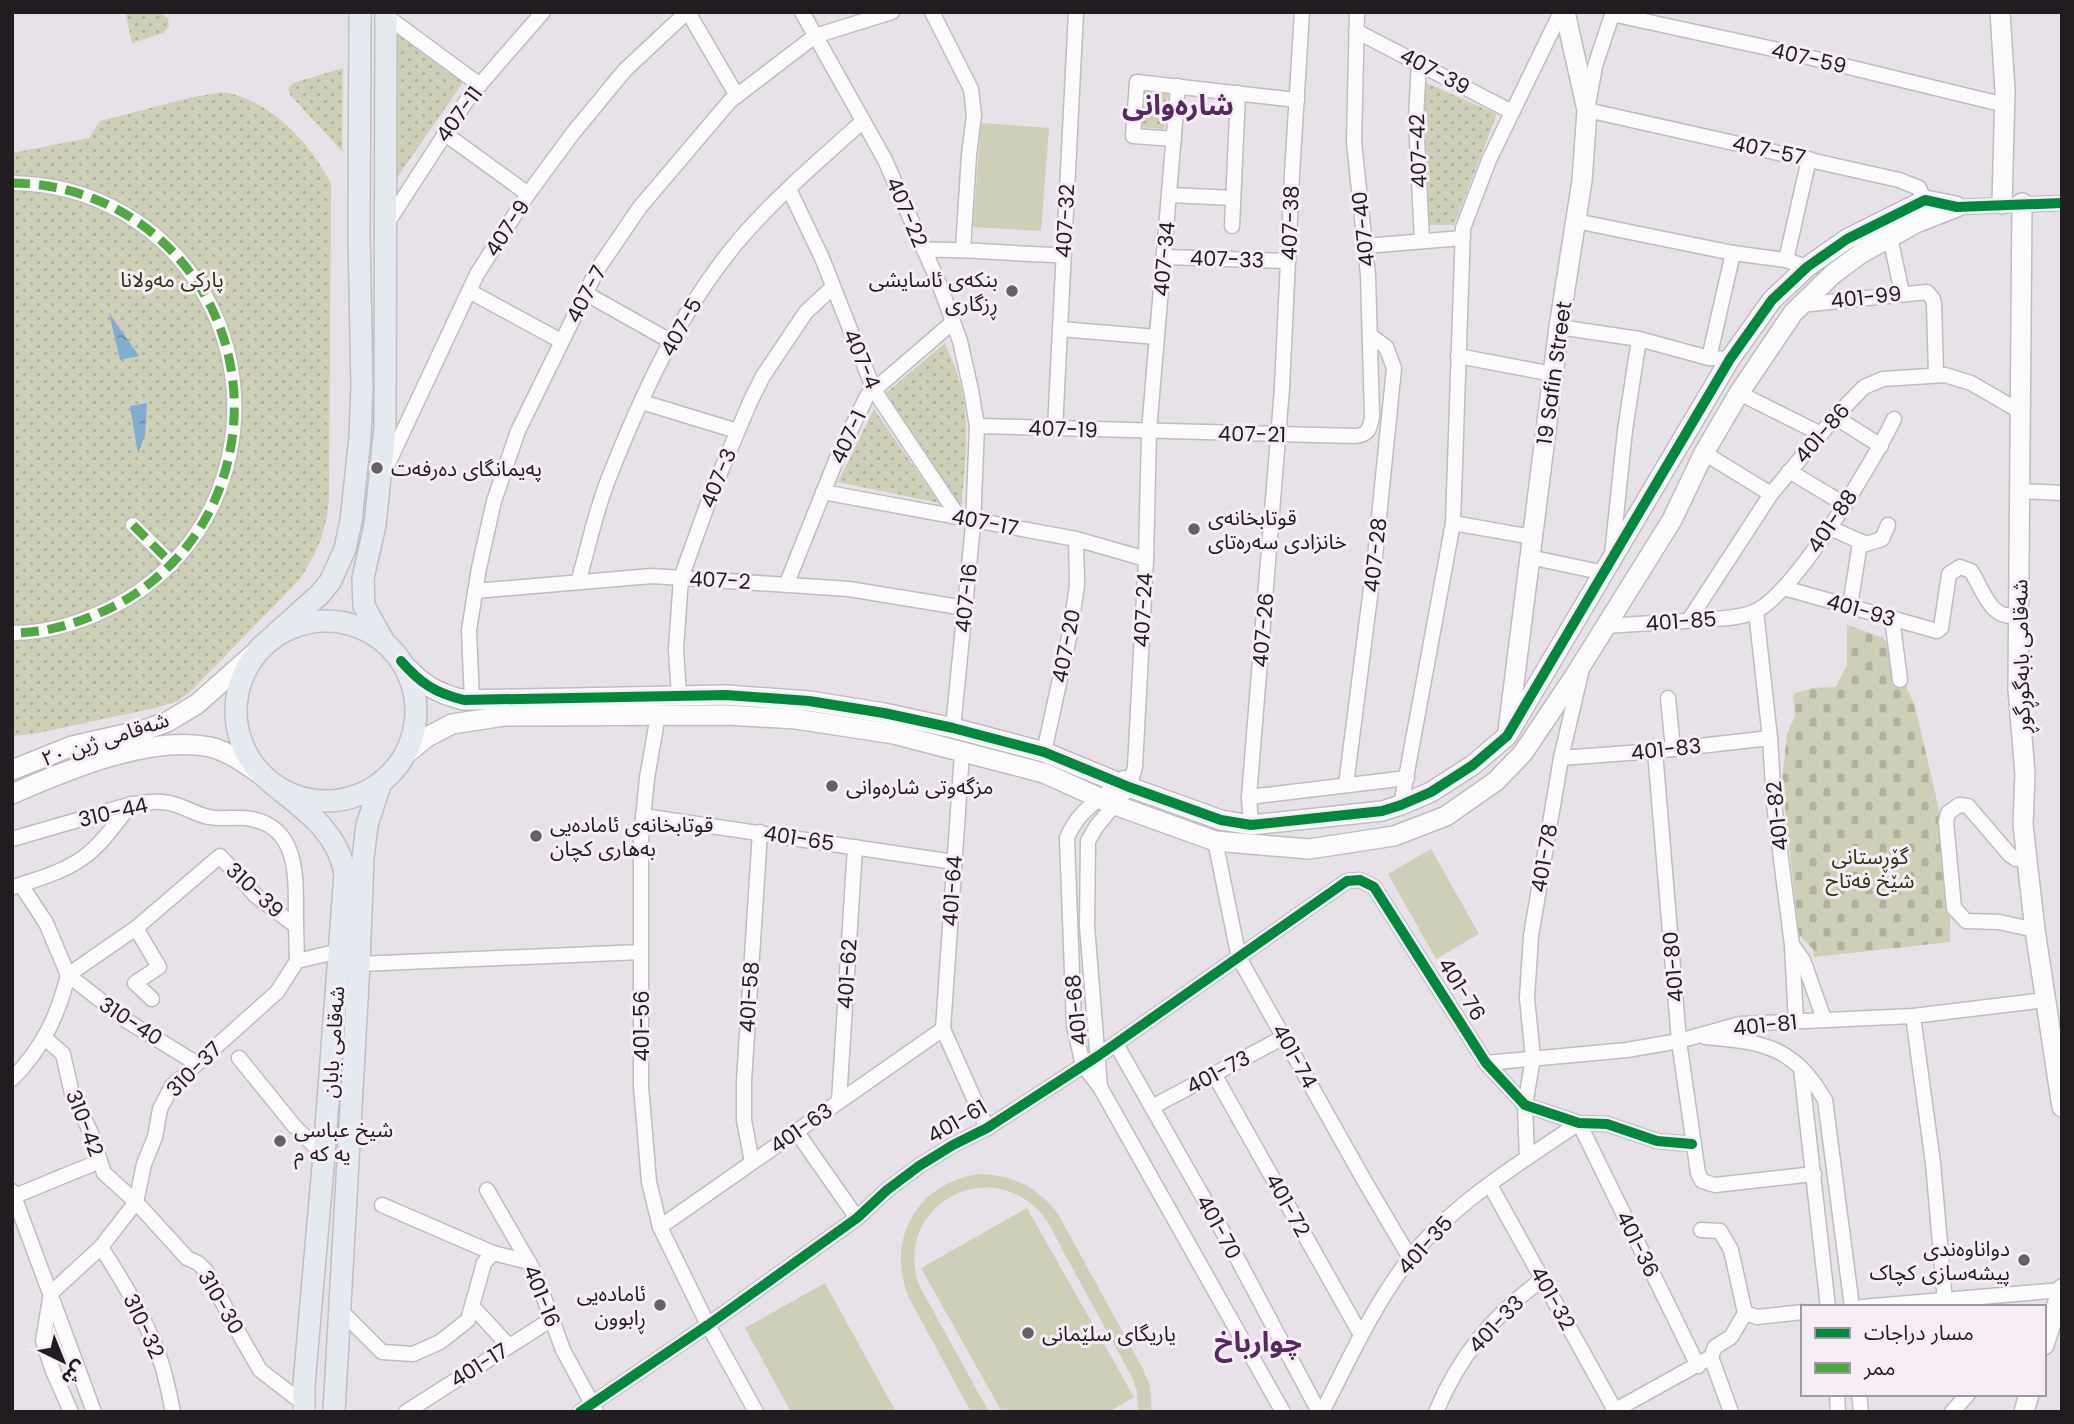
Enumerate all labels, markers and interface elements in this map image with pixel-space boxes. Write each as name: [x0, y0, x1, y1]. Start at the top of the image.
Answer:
street label: 407-59: [1769, 35, 1849, 81]
street label: 407-39: [1395, 41, 1475, 101]
street label: 407-11: [429, 80, 489, 148]
district label: شارەوانی: [1122, 86, 1234, 125]
street label: 407-42: [1402, 113, 1434, 189]
street label: 407-57: [1730, 128, 1808, 172]
street label: 407-22: [879, 172, 935, 252]
street label: 407-32: [1049, 183, 1081, 259]
street label: 407-38: [1274, 185, 1306, 261]
street label: 407-40: [1345, 190, 1381, 268]
street label: 407-9: [478, 194, 536, 262]
street label: 407-34: [1146, 220, 1182, 298]
street label: 407-33: [1189, 243, 1265, 275]
street label: 407-7: [559, 260, 613, 328]
park label: پارکی مەولانا: [120, 265, 224, 294]
place label: بنکەی ئاسایشی ڕزگاری: [869, 265, 998, 321]
street label: 401-99: [1829, 279, 1903, 315]
marker: بنکەی ئاسایشی ڕزگاری: [1004, 283, 1020, 299]
street label: 407-5: [653, 293, 709, 361]
street label: 19 Safin Street: [1530, 299, 1578, 447]
street label: 407-4: [836, 324, 888, 394]
street label: 401-86: [1788, 397, 1856, 469]
street label: 407-1: [823, 405, 873, 469]
street label: 407-19: [1028, 413, 1098, 445]
street label: 407-21: [1218, 419, 1286, 449]
street label: 407-3: [693, 444, 743, 512]
place label: پەیمانگای دەرفەت: [391, 454, 542, 483]
marker: پەیمانگای دەرفەت: [369, 460, 385, 476]
street label: 401-88: [1800, 483, 1864, 559]
street label: 407-17: [949, 501, 1021, 543]
place label: قوتابخانەی خانزادی سەرەتای: [1208, 503, 1347, 556]
street label: 407-28: [1357, 516, 1393, 594]
marker: قوتابخانەی خانزادی سەرەتای: [1186, 521, 1202, 537]
street label: 407-16: [948, 562, 984, 634]
street label: 407-2: [689, 564, 751, 596]
street label: 407-24: [1127, 572, 1159, 648]
street label: شەقامی بابەگوڕگوڕ: [2005, 579, 2040, 734]
street label: 401-93: [1823, 586, 1899, 634]
street label: 407-26: [1245, 591, 1281, 669]
street label: 401-85: [1645, 604, 1717, 638]
street label: 407-20: [1045, 607, 1087, 685]
street label: شەقامی ژین ٢٠: [37, 705, 173, 773]
street label: 401-83: [1630, 731, 1702, 767]
place label: مزگەوتی شارەوانی: [846, 772, 994, 801]
marker: مزگەوتی شارەوانی: [824, 778, 840, 794]
street label: 401-82: [1759, 780, 1795, 852]
street label: 310-44: [75, 790, 151, 834]
place label: قوتابخانەی ئامادەیی بەهاری کچان: [550, 810, 713, 863]
street label: 401-65: [762, 818, 836, 858]
street label: 401-78: [1524, 821, 1564, 895]
marker: قوتابخانەی ئامادەیی بەهاری کچان: [528, 828, 544, 844]
park label: گۆڕستانی شێخ فەتاح: [1826, 842, 1914, 896]
street label: 401-64: [935, 854, 969, 928]
street label: 310-39: [220, 856, 290, 924]
street label: 401-80: [1655, 930, 1691, 1004]
street label: 401-62: [830, 938, 864, 1010]
street label: 401-76: [1431, 952, 1493, 1026]
street label: 401-58: [732, 961, 766, 1033]
street label: 401-68: [1058, 973, 1094, 1047]
street label: شەقامی بابان: [315, 985, 351, 1099]
street label: 310-40: [94, 990, 168, 1052]
street label: 401-56: [627, 990, 656, 1062]
street label: 401-81: [1731, 1007, 1799, 1043]
street label: 401-74: [1266, 1019, 1324, 1093]
street label: 310-37: [160, 1035, 228, 1103]
street label: 401-73: [1181, 1043, 1255, 1101]
street label: 310-42: [59, 1086, 111, 1160]
street label: 401-61: [922, 1092, 992, 1150]
street label: 401-63: [764, 1096, 838, 1160]
place label: شیخ عباسی یه که م: [294, 1115, 393, 1170]
marker: شیخ عباسی یه که م: [272, 1133, 288, 1149]
street label: 401-72: [1259, 1168, 1317, 1242]
street label: 401-70: [1190, 1190, 1248, 1264]
street label: 401-36: [1610, 1206, 1666, 1282]
street label: 401-35: [1391, 1209, 1459, 1281]
place label: دواناوەندی پیشەسازی کچاک: [1869, 1234, 2010, 1287]
marker: دواناوەندی پیشەسازی کچاک: [2016, 1252, 2032, 1268]
street label: 401-16: [516, 1261, 568, 1331]
street label: 401-32: [1524, 1261, 1582, 1335]
street label: 310-30: [191, 1265, 251, 1339]
place label: ئامادەیی ڕابوون: [577, 1279, 646, 1335]
street label: 310-32: [116, 1289, 172, 1363]
street label: 401-33: [1462, 1289, 1530, 1359]
marker: ئامادەیی ڕابوون: [652, 1297, 668, 1313]
legend: [1801, 1305, 2046, 1396]
text: مسار دراجات: [1864, 1318, 1974, 1347]
place label: یاریگای سلێمانی: [1042, 1319, 1176, 1348]
district label: چوارباخ: [1214, 1323, 1302, 1363]
marker: یاریگای سلێمانی: [1020, 1325, 1036, 1341]
north arrow: [28, 1326, 98, 1396]
street label: 401-17: [445, 1336, 513, 1394]
text: ممر: [1863, 1353, 1895, 1382]
text: ش: [56, 1354, 93, 1392]

